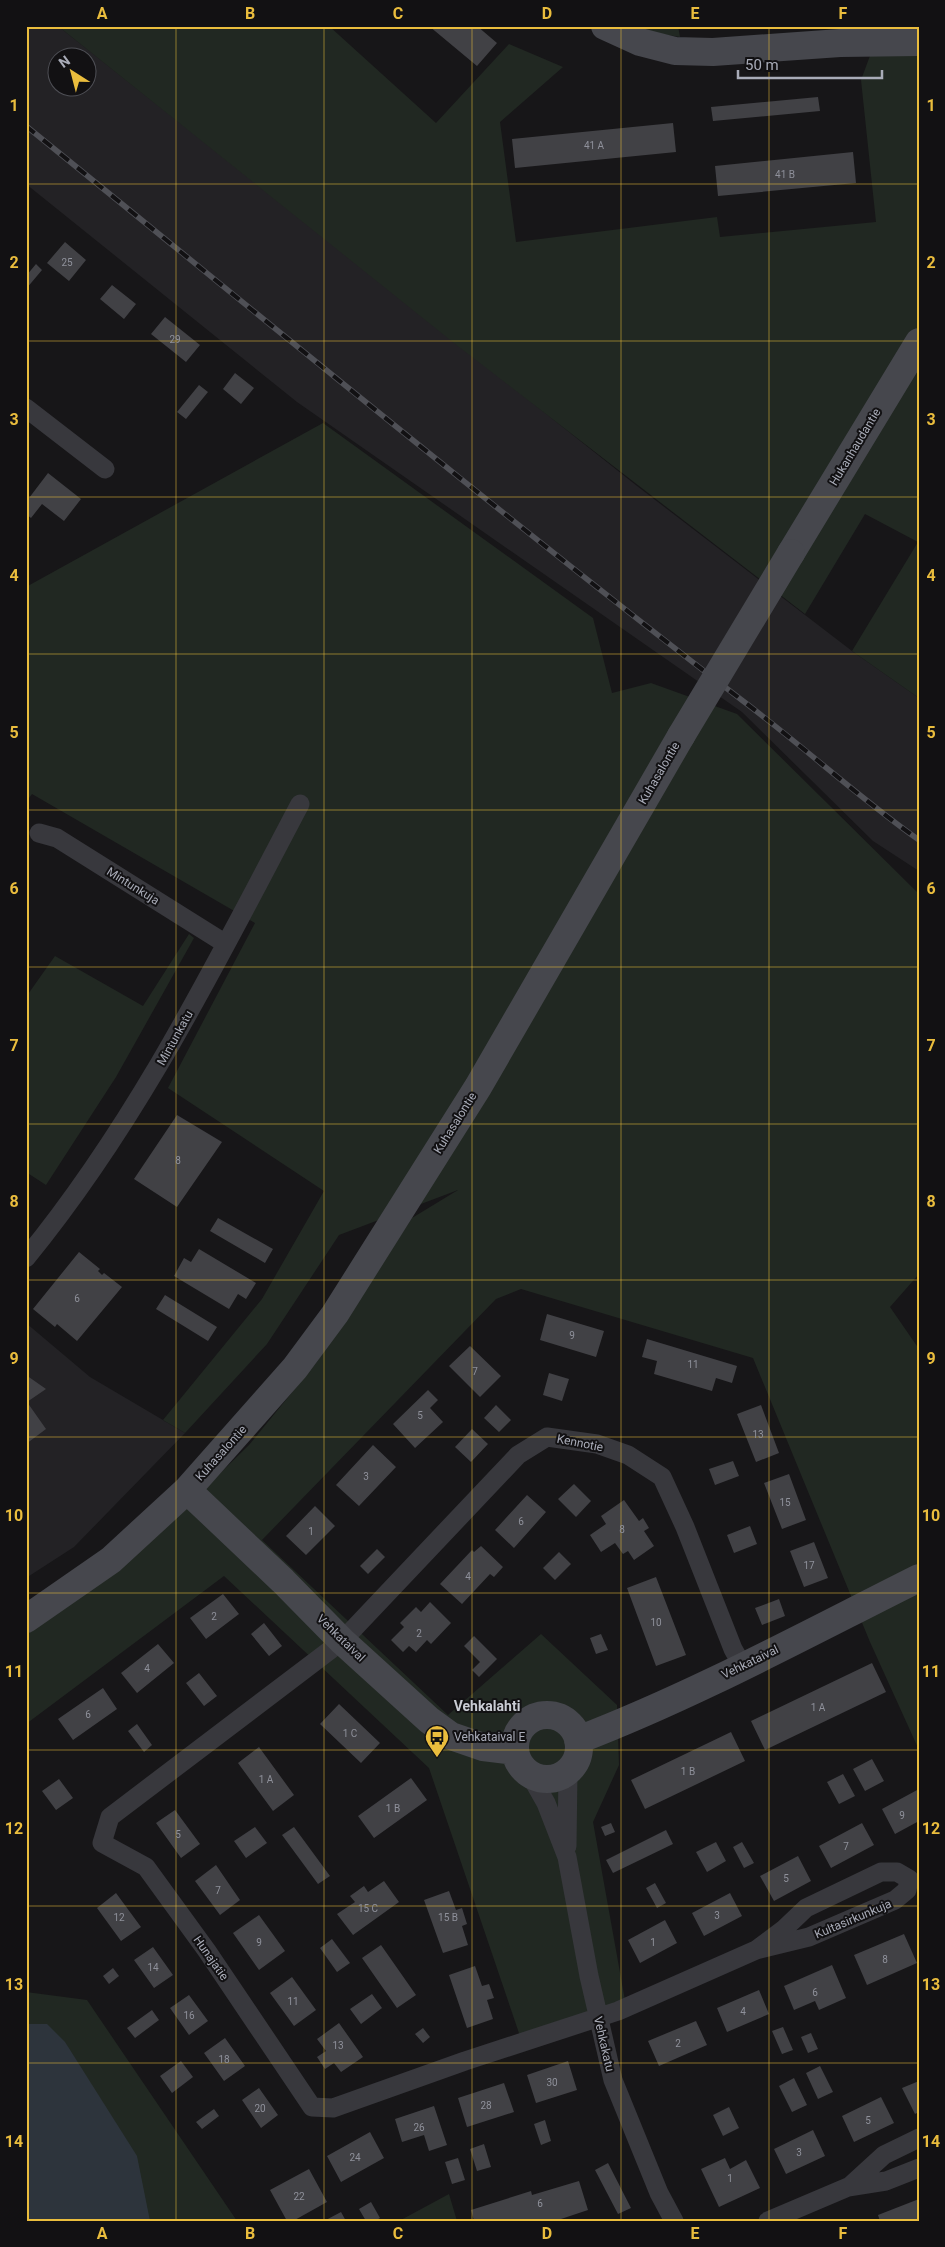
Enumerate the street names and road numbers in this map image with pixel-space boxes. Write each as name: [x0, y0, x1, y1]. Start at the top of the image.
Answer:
street label: Hukanhaudantie: [827, 406, 883, 488]
street label: Kuhasalontie: [636, 739, 682, 807]
street label: Mintunkuja: [104, 864, 162, 908]
street label: Mintunkatu: [154, 1008, 196, 1068]
street label: Kuhasalontie: [431, 1090, 479, 1156]
street label: Kuhasalontie: [193, 1423, 249, 1483]
street label: Kennotie: [556, 1432, 604, 1454]
street label: Vehkataival: [314, 1612, 368, 1664]
street label: Vehkataival: [719, 1642, 781, 1682]
street label: Kultasirkunkuja: [813, 1897, 893, 1941]
street label: Hunajatie: [191, 1933, 231, 1983]
street label: Vehkakatu: [591, 2015, 617, 2073]

